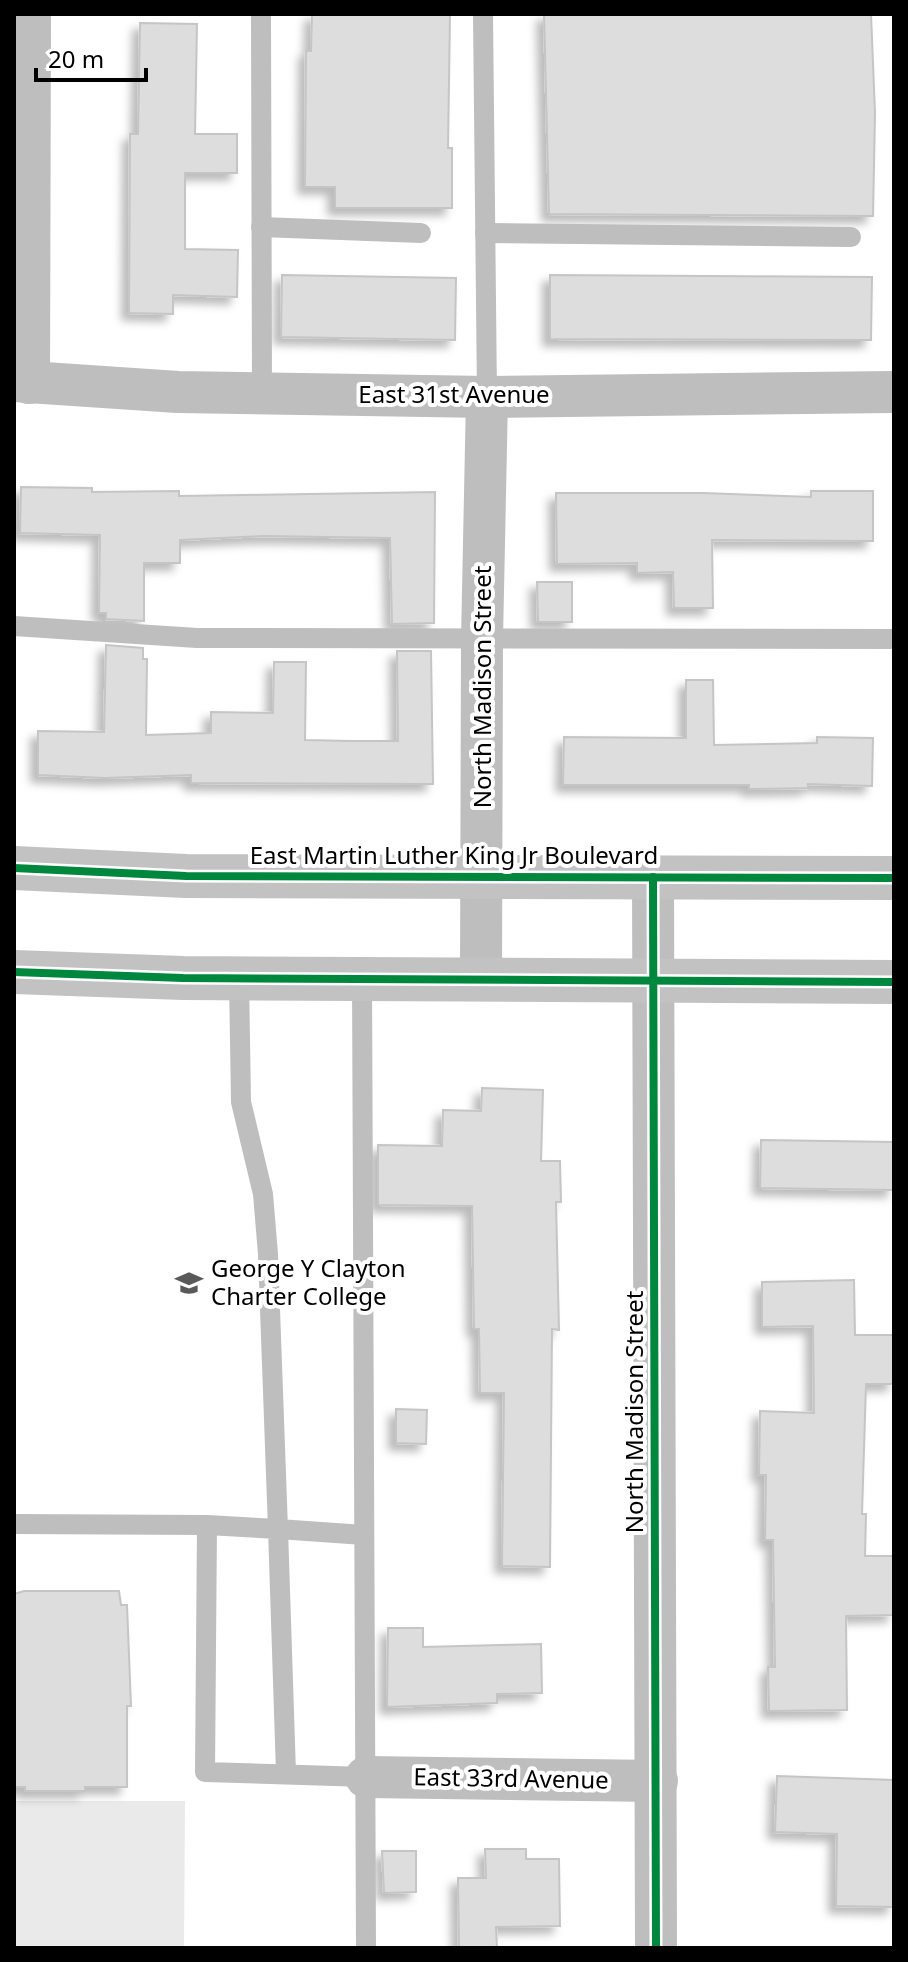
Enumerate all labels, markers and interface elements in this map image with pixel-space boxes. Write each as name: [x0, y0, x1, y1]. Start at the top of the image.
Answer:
scale bar: [36, 32, 146, 82]
text: 20 m: [48, 42, 104, 75]
street label: East 31st Avenue: [358, 377, 550, 410]
street label: North Madison Street: [465, 565, 498, 808]
street label: East Martin Luther King Jr Boulevard: [250, 838, 658, 871]
place label: George Y Clayton Charter College: [211, 1251, 406, 1312]
school or university icon: George Y Clayton Charter College: [174, 1268, 204, 1298]
street label: North Madison Street: [617, 1290, 650, 1533]
street label: East 33rd Avenue: [413, 1759, 609, 1796]

